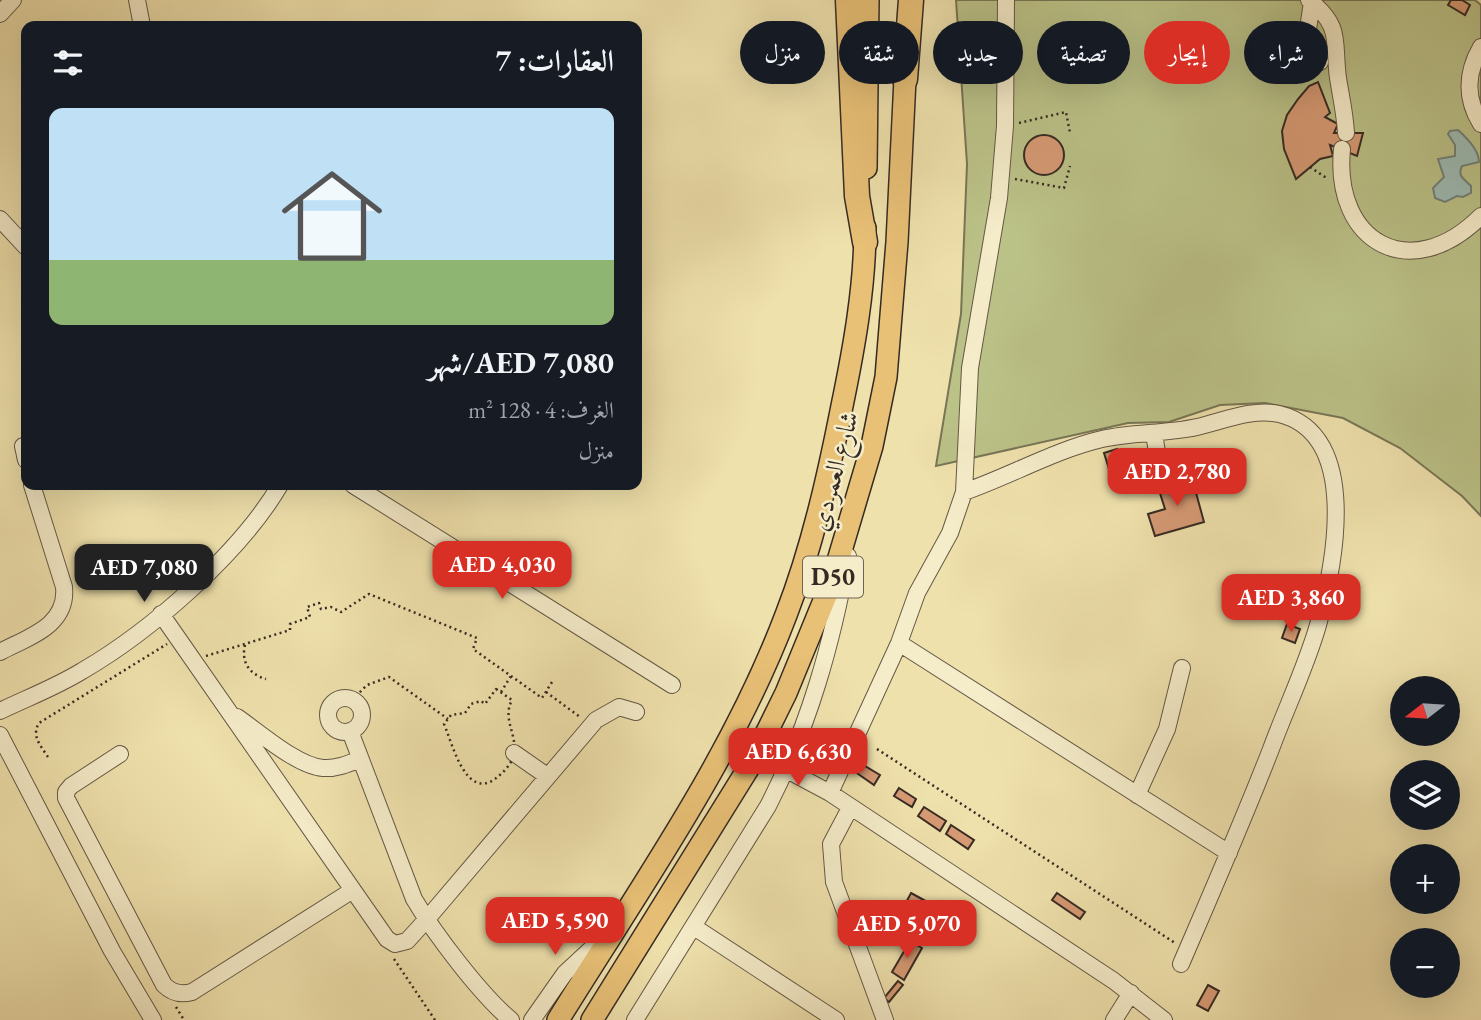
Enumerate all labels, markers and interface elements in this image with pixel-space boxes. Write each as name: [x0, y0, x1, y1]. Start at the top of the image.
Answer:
chip: منزل: [740, 21, 825, 84]
chip: شقة: [839, 21, 919, 84]
chip: جديد: [933, 21, 1023, 84]
chip: تصفية: [1037, 21, 1130, 84]
chip: إيجار: [1144, 21, 1230, 84]
chip: شراء: [1244, 21, 1328, 84]
text: العقارات: 7: [495, 41, 614, 80]
icon: filters: [49, 44, 87, 82]
icon: home: [269, 153, 395, 279]
text: AED 7,080/شهر: [428, 343, 614, 382]
text: الغرف: 4 · 128 m²: [468, 395, 614, 425]
street label: شارع العمردي: [802, 407, 871, 536]
text: منزل: [579, 436, 614, 466]
pin: AED 2,780: [1097, 448, 1257, 508]
text: AED 2,780: [1124, 456, 1230, 486]
pin: AED 4,030: [422, 542, 582, 601]
pin: AED 7,080: [64, 544, 224, 604]
text: AED 4,030: [449, 549, 555, 579]
text: AED 7,080: [91, 552, 197, 582]
road number: D50: [803, 556, 863, 598]
pin: AED 3,860: [1211, 574, 1371, 634]
text: AED 3,860: [1238, 582, 1344, 612]
north arrow: [1390, 676, 1460, 746]
map controls: [1390, 676, 1460, 998]
pin: AED 6,630: [718, 728, 878, 788]
text: AED 6,630: [745, 736, 851, 766]
button: layers: [1390, 760, 1460, 830]
button: +: [1390, 844, 1460, 914]
pin: AED 5,590: [475, 898, 635, 957]
pin: AED 5,070: [827, 900, 987, 960]
text: AED 5,590: [502, 905, 608, 935]
text: AED 5,070: [854, 908, 960, 938]
button: −: [1390, 928, 1460, 998]

